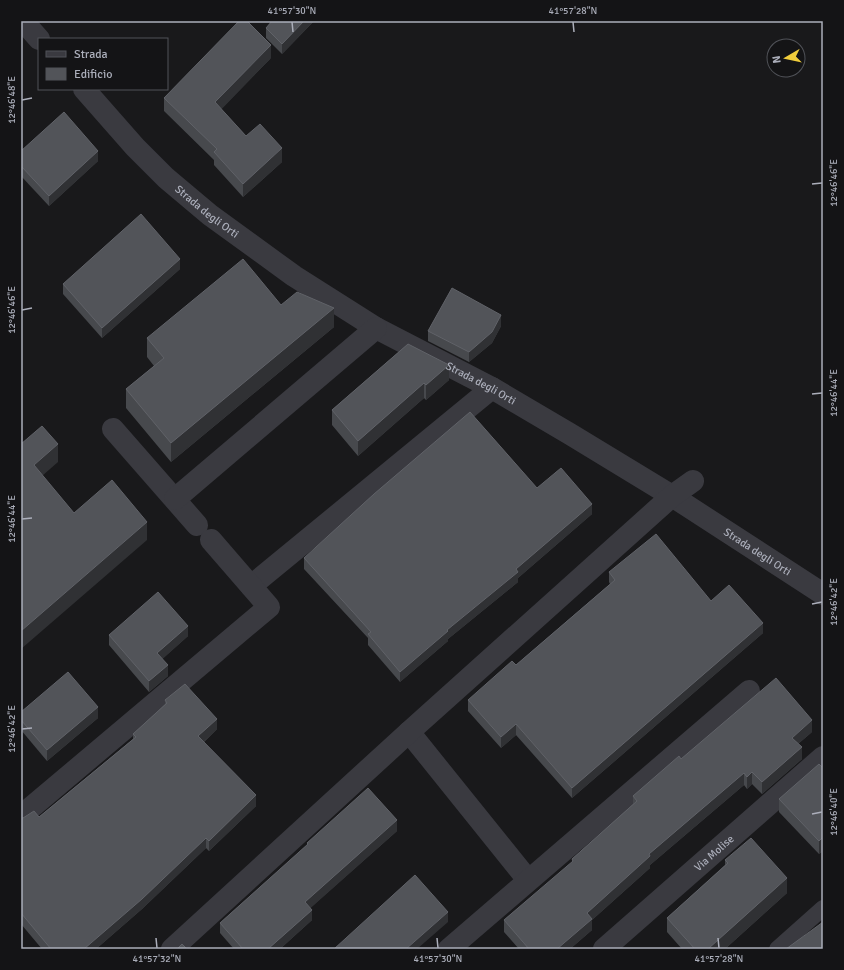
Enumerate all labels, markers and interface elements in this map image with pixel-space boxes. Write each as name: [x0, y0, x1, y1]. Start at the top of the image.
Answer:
text: 41°57'30"N: [268, 5, 316, 17]
text: 41°57'28"N: [549, 5, 597, 17]
legend: [38, 38, 168, 90]
north arrow: [766, 38, 806, 78]
text: Strada: [74, 47, 108, 62]
text: N: [770, 55, 784, 64]
text: Edificio: [74, 67, 112, 82]
text: 12°46'48"E: [6, 76, 18, 124]
text: 12°46'46"E: [828, 159, 840, 207]
street label: Strada degli Orti: [173, 182, 242, 240]
text: 12°46'46"E: [6, 286, 18, 334]
street label: Strada degli Orti: [444, 359, 518, 407]
text: 12°46'44"E: [828, 369, 840, 417]
text: 12°46'44"E: [6, 495, 18, 543]
street label: Strada degli Orti: [721, 525, 794, 578]
text: 12°46'42"E: [828, 578, 840, 626]
text: 12°46'42"E: [6, 705, 18, 753]
text: 12°46'40"E: [828, 788, 840, 836]
street label: Via Molise: [691, 832, 736, 874]
text: 41°57'32"N: [133, 953, 181, 965]
text: 41°57'30"N: [414, 953, 462, 965]
text: 41°57'28"N: [695, 953, 743, 965]

